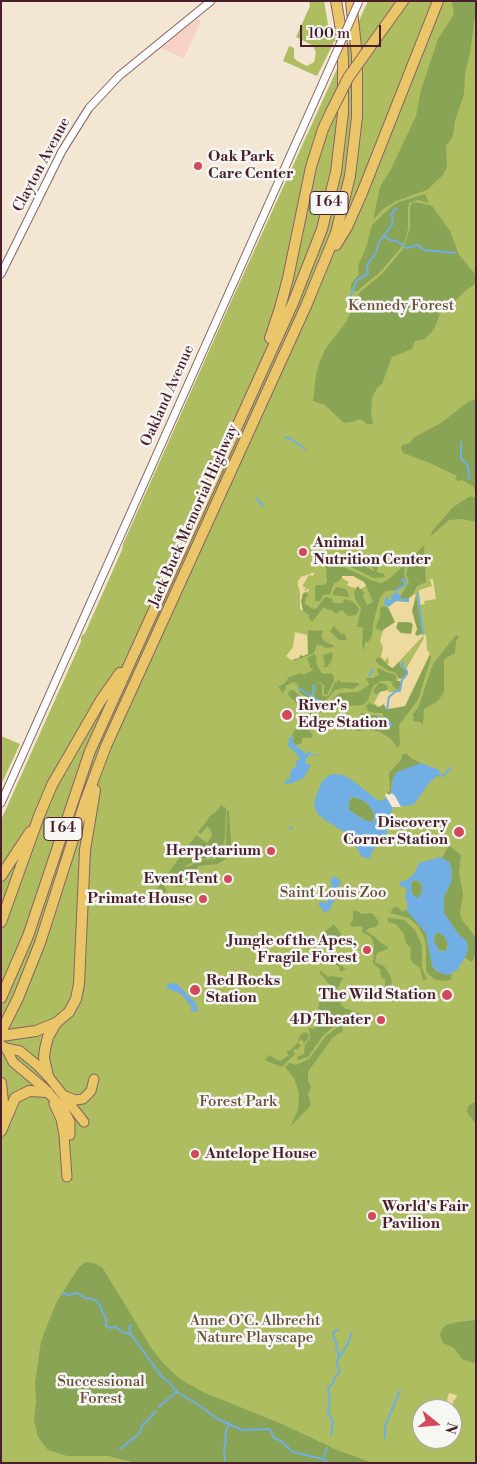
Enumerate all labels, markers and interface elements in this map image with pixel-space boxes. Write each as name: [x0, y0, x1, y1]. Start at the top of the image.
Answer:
scale bar: [302, 15, 383, 47]
text: 100 m: [308, 24, 350, 43]
street label: Clayton Avenue: [10, 115, 74, 215]
place label: Oak Park Care Center: [208, 148, 294, 183]
marker: Oak Park Care Center: [192, 160, 204, 172]
road number: I 64: [310, 192, 348, 214]
park label: Kennedy Forest: [348, 297, 454, 315]
street label: Oakland Avenue: [138, 342, 198, 450]
street label: Jack Buck Memorial Highway: [145, 422, 243, 610]
place label: Animal Nutrition Center: [313, 534, 431, 569]
marker: Animal Nutrition Center: [297, 546, 309, 558]
place label: River's Edge Station: [298, 697, 388, 732]
marker: River's Edge Station: [280, 708, 294, 722]
place label: Discovery Corner Station: [343, 814, 448, 849]
road number: I 64: [44, 818, 82, 841]
marker: Discovery Corner Station: [452, 825, 466, 839]
place label: Herpetarium: [166, 842, 261, 860]
marker: Herpetarium: [265, 845, 277, 857]
place label: Event Tent: [143, 870, 218, 888]
marker: Event Tent: [222, 873, 234, 885]
park label: Saint Louis Zoo: [280, 884, 386, 902]
place label: Primate House: [87, 890, 193, 908]
marker: Primate House: [197, 893, 209, 905]
place label: Jungle of the Apes, Fragile Forest: [228, 932, 357, 967]
marker: Jungle of the Apes, Fragile Forest: [361, 944, 373, 956]
place label: Red Rocks Station: [206, 972, 280, 1007]
marker: Red Rocks Station: [188, 983, 202, 997]
place label: The Wild Station: [319, 986, 436, 1004]
marker: The Wild Station: [440, 988, 454, 1002]
place label: 4D Theater: [290, 1011, 371, 1029]
marker: 4D Theater: [375, 1014, 387, 1026]
park label: Forest Park: [199, 1093, 277, 1111]
place label: Antelope House: [205, 1145, 317, 1163]
marker: Antelope House: [189, 1148, 201, 1160]
place label: World's Fair Pavilion: [382, 1198, 469, 1233]
marker: World's Fair Pavilion: [366, 1210, 378, 1222]
park label: Anne O’C. Albrecht Nature Playscape: [190, 1312, 320, 1347]
park label: Successional Forest: [57, 1373, 145, 1408]
north arrow: [412, 1399, 462, 1449]
text: N: [440, 1420, 461, 1436]

